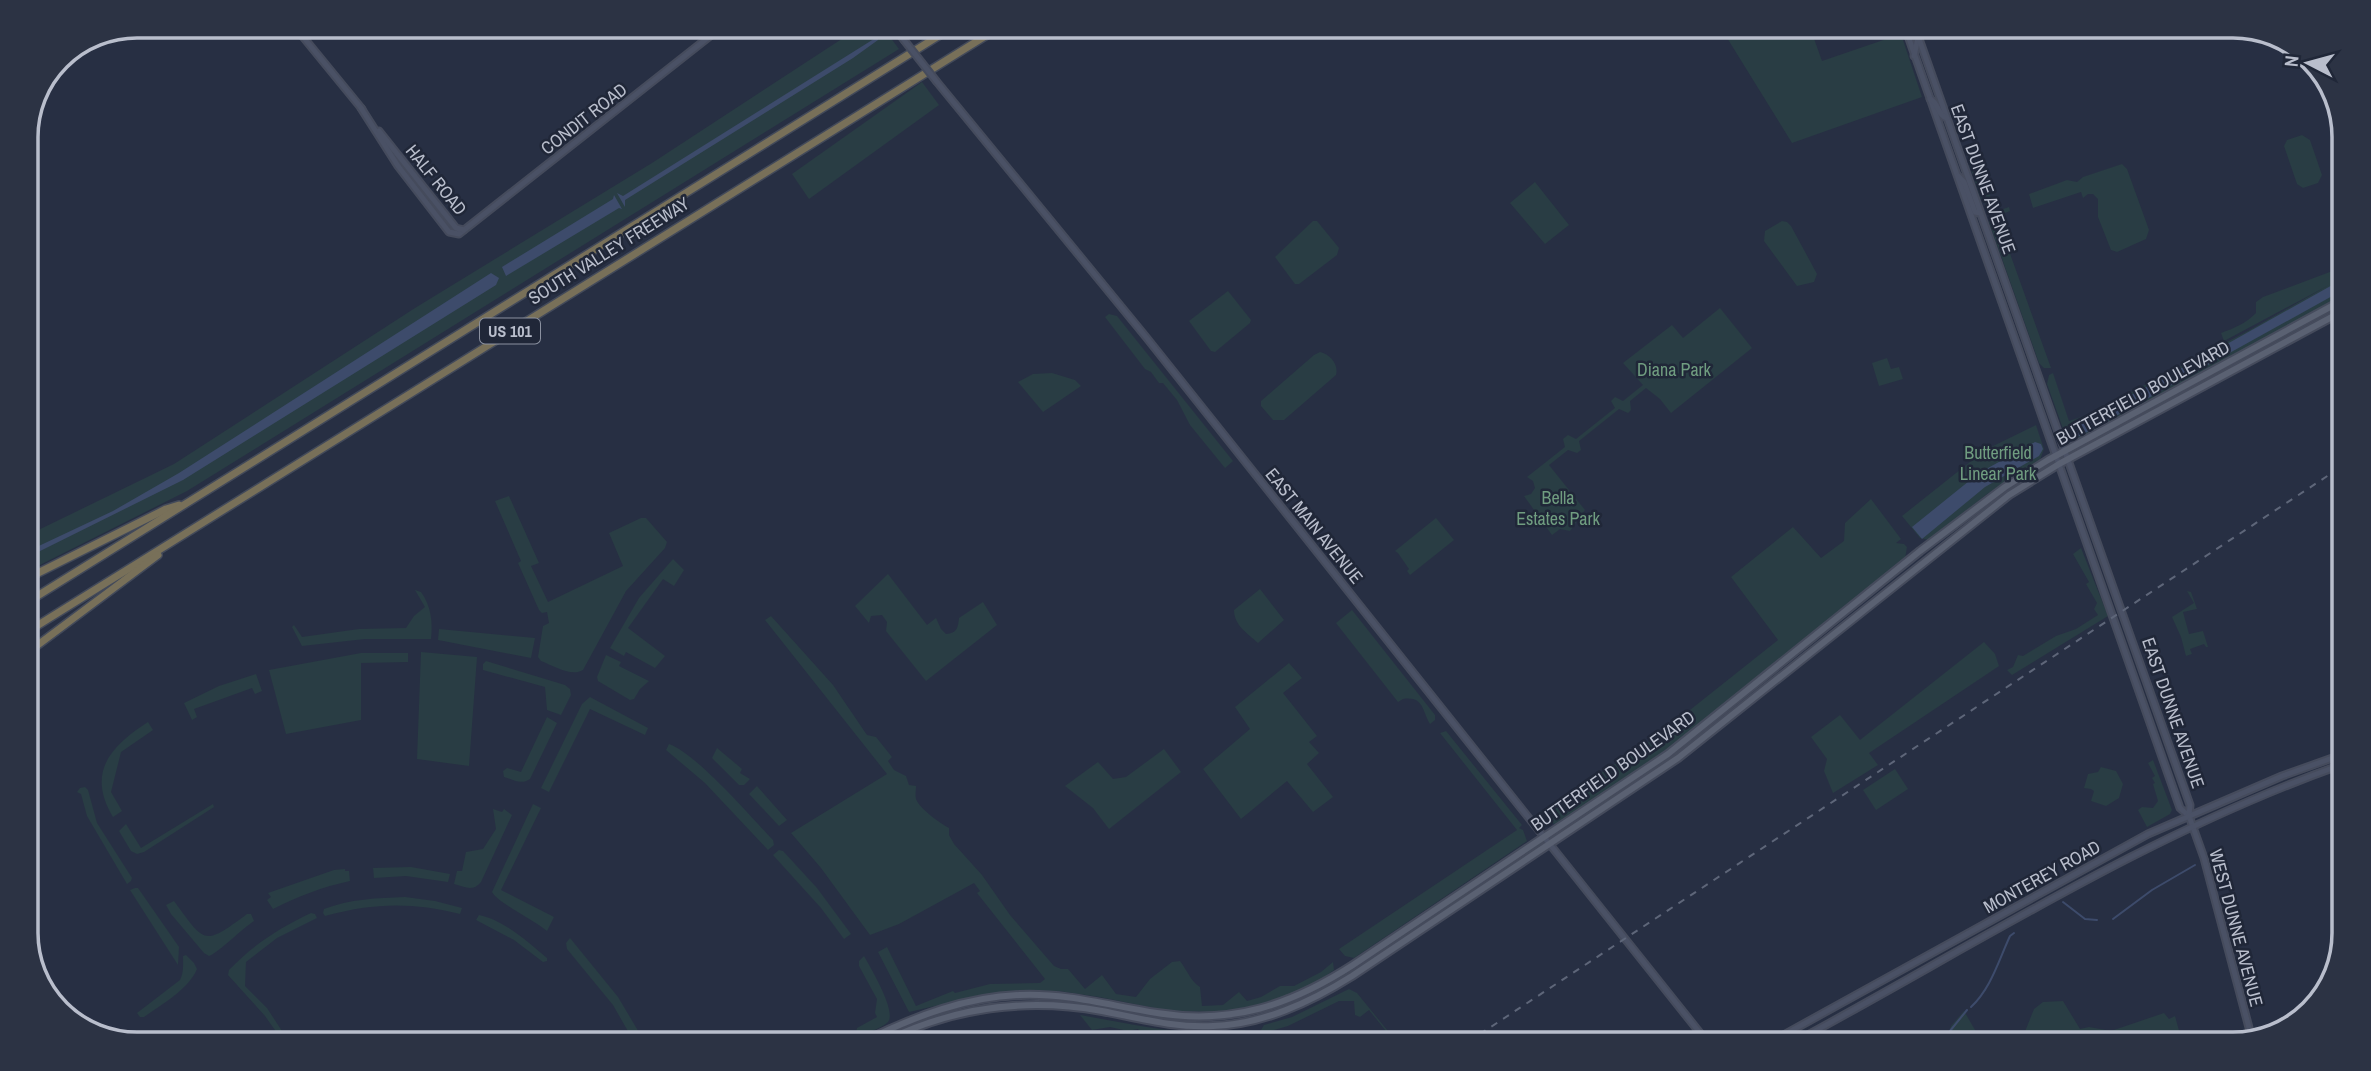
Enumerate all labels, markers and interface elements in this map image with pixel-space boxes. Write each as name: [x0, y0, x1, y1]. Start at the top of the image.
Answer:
north arrow: [2273, 28, 2343, 98]
text: N: [2278, 54, 2305, 68]
street label: CONDIT ROAD: [535, 77, 632, 160]
street label: EAST DUNNE AVENUE: [1945, 100, 2022, 257]
street label: HALF ROAD: [400, 139, 473, 220]
street label: SOUTH VALLEY FREEWAY: [523, 191, 694, 310]
road number: US 101: [480, 318, 540, 344]
street label: BUTTERFIELD BOULEVARD: [2051, 334, 2234, 451]
park label: Diana Park: [1637, 357, 1712, 382]
park label: Butterfield Linear Park: [1960, 440, 2037, 486]
street label: EAST MAIN AVENUE: [1260, 463, 1369, 589]
park label: Bella Estates Park: [1516, 485, 1600, 531]
street label: EAST DUNNE AVENUE: [2136, 634, 2211, 792]
street label: BUTTERFIELD BOULEVARD: [1526, 704, 1700, 837]
street label: MONTEREY ROAD: [1979, 834, 2105, 919]
street label: WEST DUNNE AVENUE: [2203, 846, 2270, 1009]

